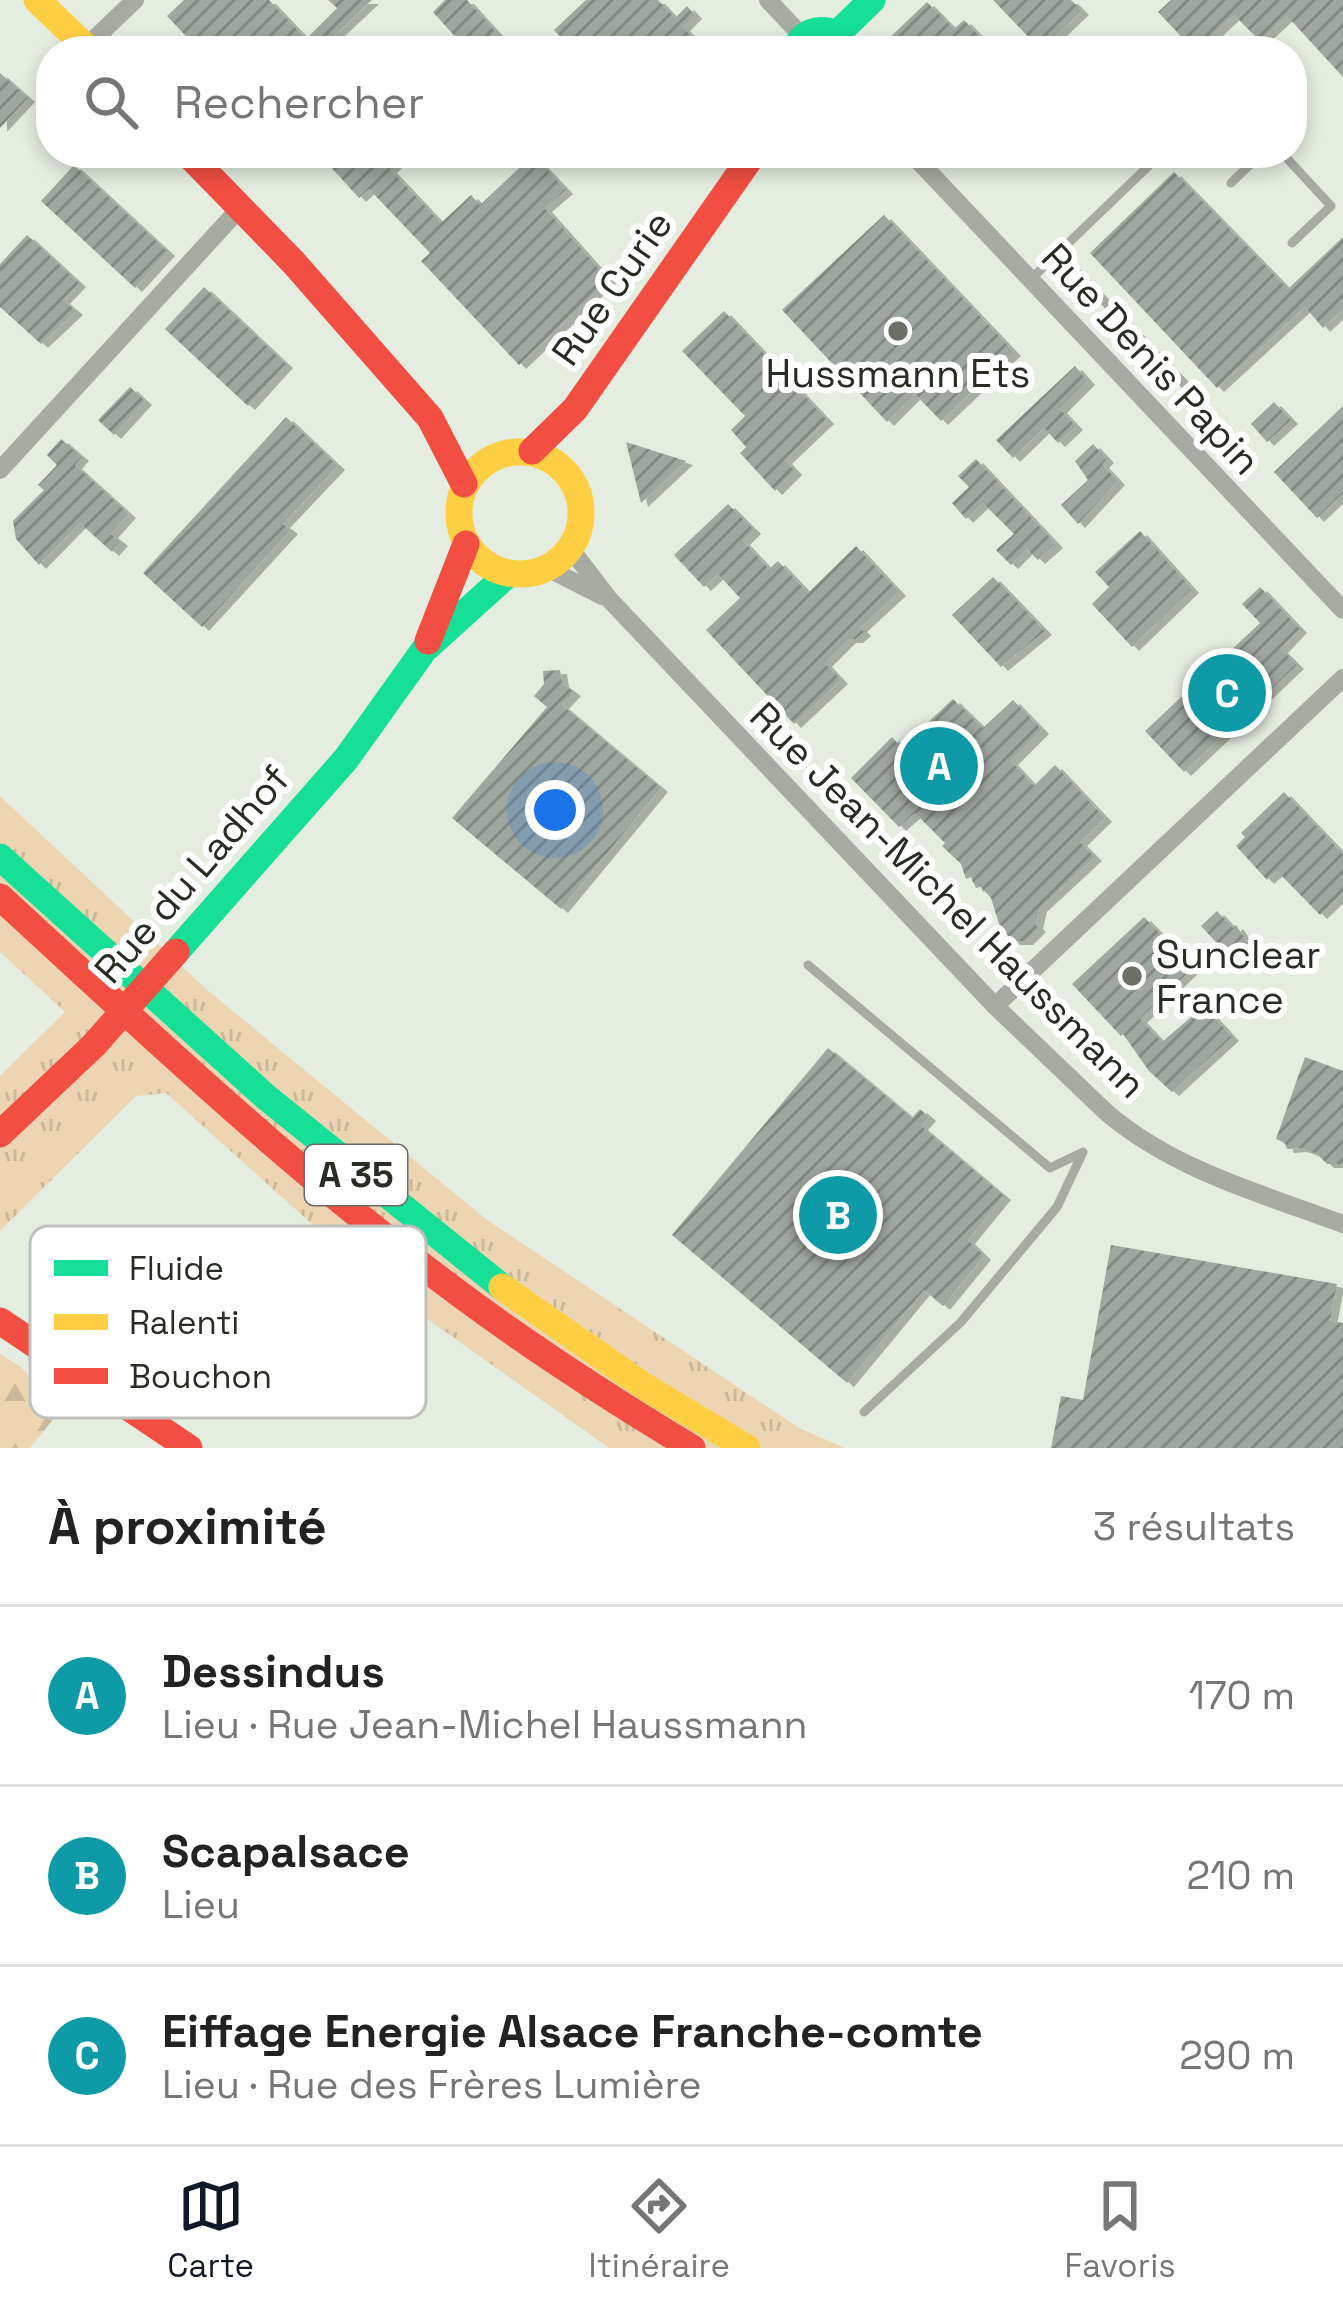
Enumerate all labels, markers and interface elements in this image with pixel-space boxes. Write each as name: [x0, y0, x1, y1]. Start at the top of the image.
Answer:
search box: [36, 36, 1307, 168]
icon: search: [78, 69, 144, 135]
text: Rechercher: [174, 74, 424, 131]
street label: Rue Curie: [541, 201, 683, 375]
street label: Rue Denis Papin: [1031, 233, 1271, 485]
marker: Hussmann Ets: [885, 318, 911, 344]
place label: Hussmann Ets: [766, 349, 1030, 398]
pin: C: [1188, 648, 1266, 738]
street label: Rue Jean-Michel Haussmann: [740, 692, 1156, 1108]
pin: A: [900, 721, 978, 811]
street label: Rue du Ladhof: [84, 755, 300, 993]
your location: [525, 780, 585, 840]
place label: Sunclear France: [1156, 930, 1321, 1024]
marker: Sunclear France: [1119, 963, 1145, 989]
road number: A 35: [305, 1145, 407, 1205]
pin: B: [799, 1170, 877, 1260]
legend: [30, 1226, 426, 1418]
text: Fluide: [129, 1248, 224, 1290]
text: Ralenti: [129, 1302, 239, 1344]
text: Bouchon: [129, 1356, 272, 1398]
text: À proximité: [48, 1494, 327, 1559]
text: 3 résultats: [1093, 1502, 1295, 1551]
text: Dessindus: [162, 1643, 385, 1700]
text: A: [75, 1671, 99, 1720]
text: 170 m: [1188, 1671, 1295, 1720]
text: Lieu · Rue Jean-Michel Haussmann: [162, 1700, 807, 1749]
text: Scapalsace: [162, 1823, 410, 1880]
text: B: [74, 1851, 100, 1900]
text: 210 m: [1187, 1851, 1295, 1900]
text: Lieu: [162, 1880, 240, 1929]
text: Eiffage Energie Alsace Franche-comte: [162, 2003, 983, 2060]
text: C: [74, 2031, 100, 2080]
text: 290 m: [1179, 2031, 1295, 2080]
text: Lieu · Rue des Frères Lumière: [162, 2060, 702, 2109]
tab: Carte: [167, 2173, 254, 2287]
tab: Itinéraire: [589, 2173, 730, 2287]
tab: Favoris: [1065, 2173, 1176, 2287]

